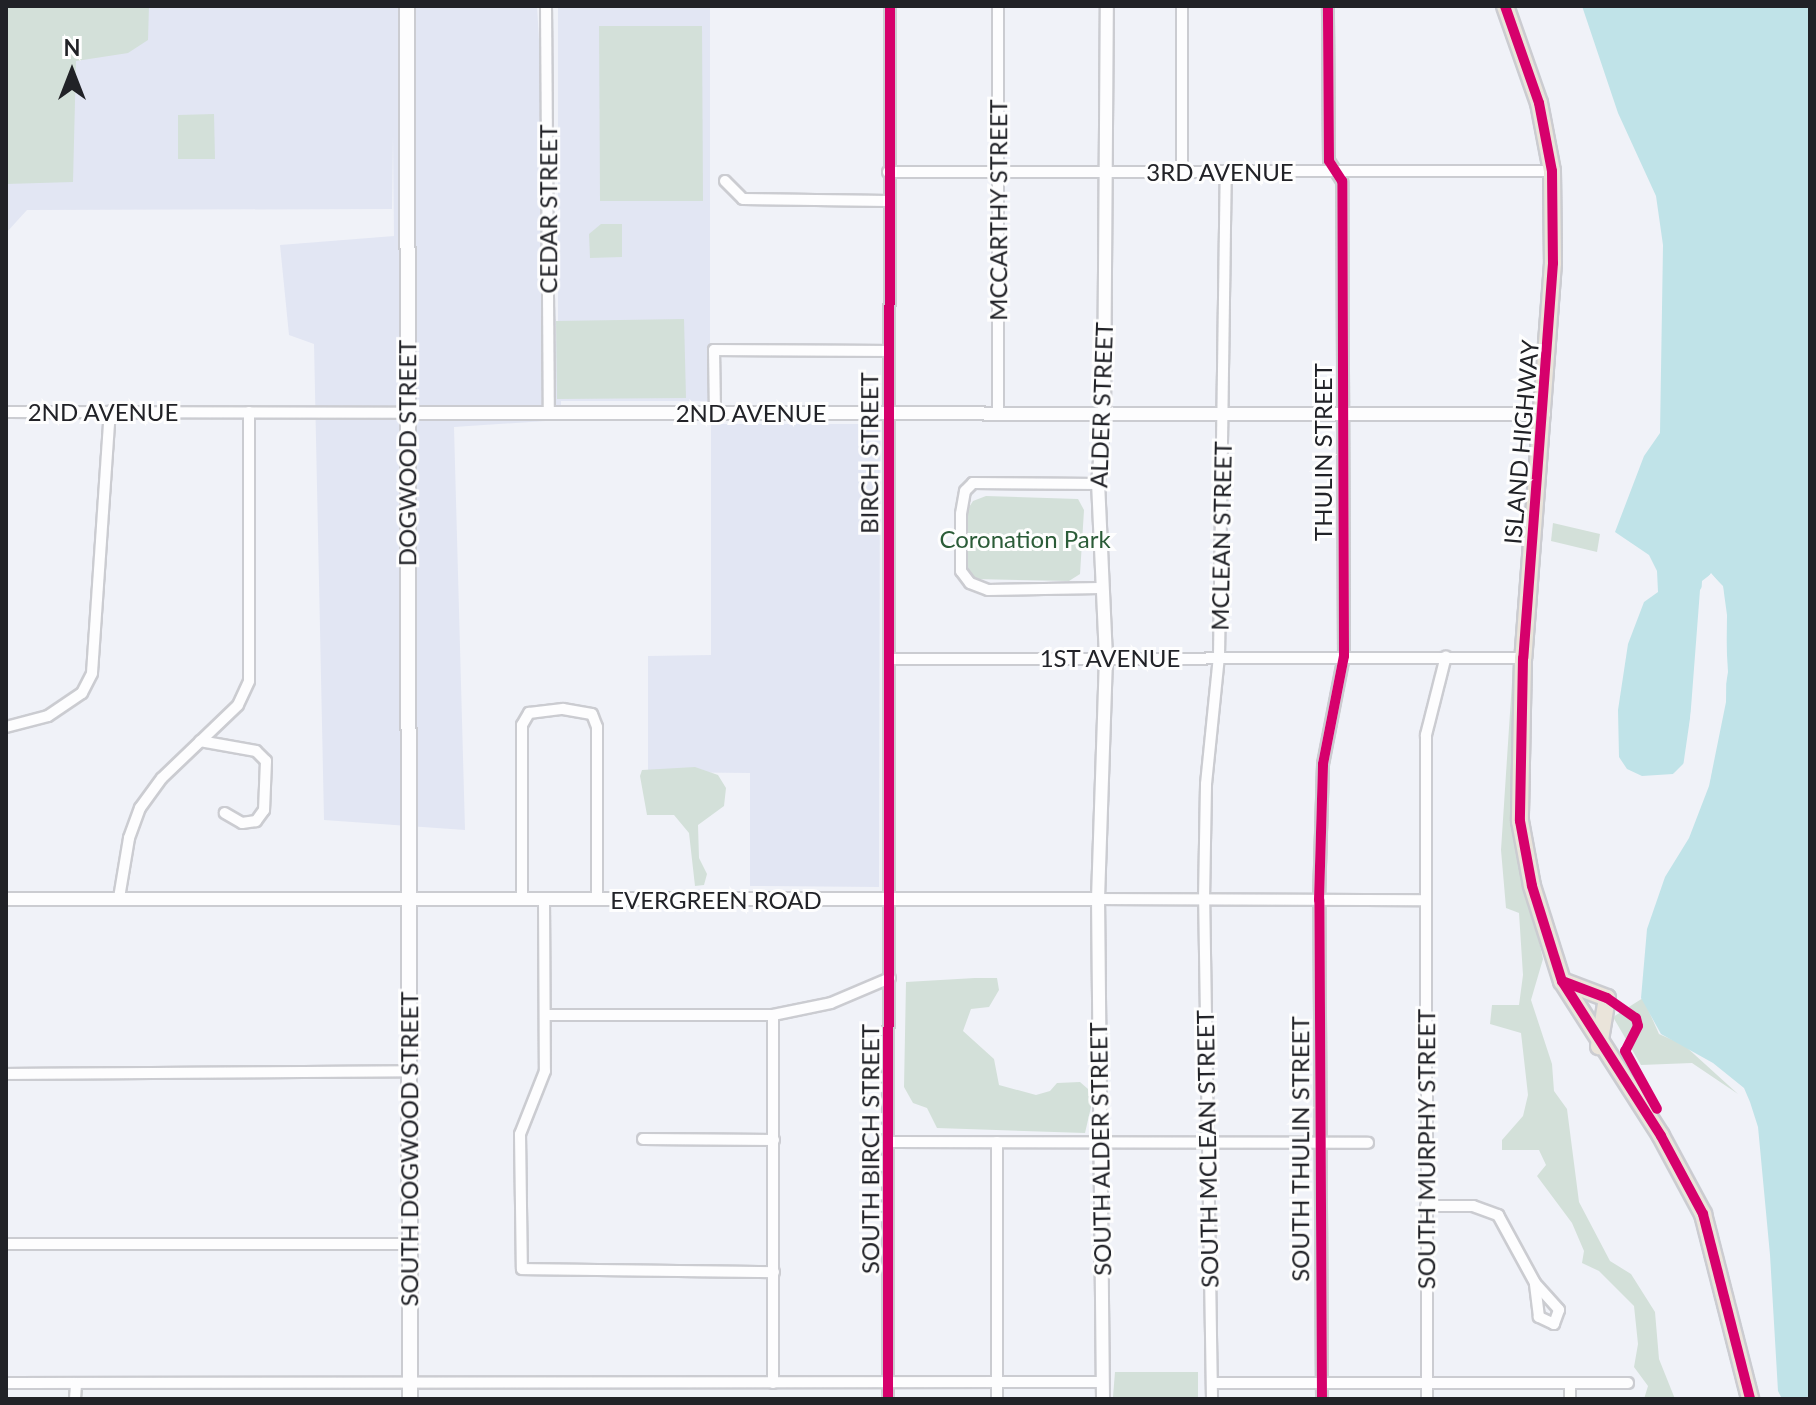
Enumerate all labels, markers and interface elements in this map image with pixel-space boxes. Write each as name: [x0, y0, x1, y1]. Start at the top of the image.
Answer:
north arrow: [32, 32, 112, 112]
text: N: [64, 34, 80, 61]
street label: MCCARTHY STREET: [984, 99, 1012, 321]
street label: CEDAR STREET: [534, 124, 562, 294]
street label: 3RD AVENUE: [1146, 158, 1294, 186]
street label: ALDER STREET: [1084, 322, 1118, 488]
street label: ISLAND HIGHWAY: [1498, 338, 1544, 546]
street label: DOGWOOD STREET: [393, 340, 421, 566]
street label: THULIN STREET: [1309, 363, 1337, 541]
street label: BIRCH STREET: [855, 372, 883, 534]
street label: 2ND AVENUE: [27, 398, 179, 426]
street label: 2ND AVENUE: [675, 399, 827, 427]
street label: MCLEAN STREET: [1205, 441, 1237, 631]
park label: Coronation Park: [939, 525, 1111, 553]
street label: 1ST AVENUE: [1039, 644, 1181, 672]
street label: EVERGREEN ROAD: [610, 886, 822, 914]
street label: SOUTH DOGWOOD STREET: [395, 992, 423, 1306]
street label: SOUTH MURPHY STREET: [1412, 1008, 1440, 1290]
street label: SOUTH MCLEAN STREET: [1190, 1010, 1224, 1288]
street label: SOUTH THULIN STREET: [1286, 1016, 1314, 1282]
street label: SOUTH ALDER STREET: [1083, 1022, 1117, 1276]
street label: SOUTH BIRCH STREET: [856, 1024, 884, 1274]

